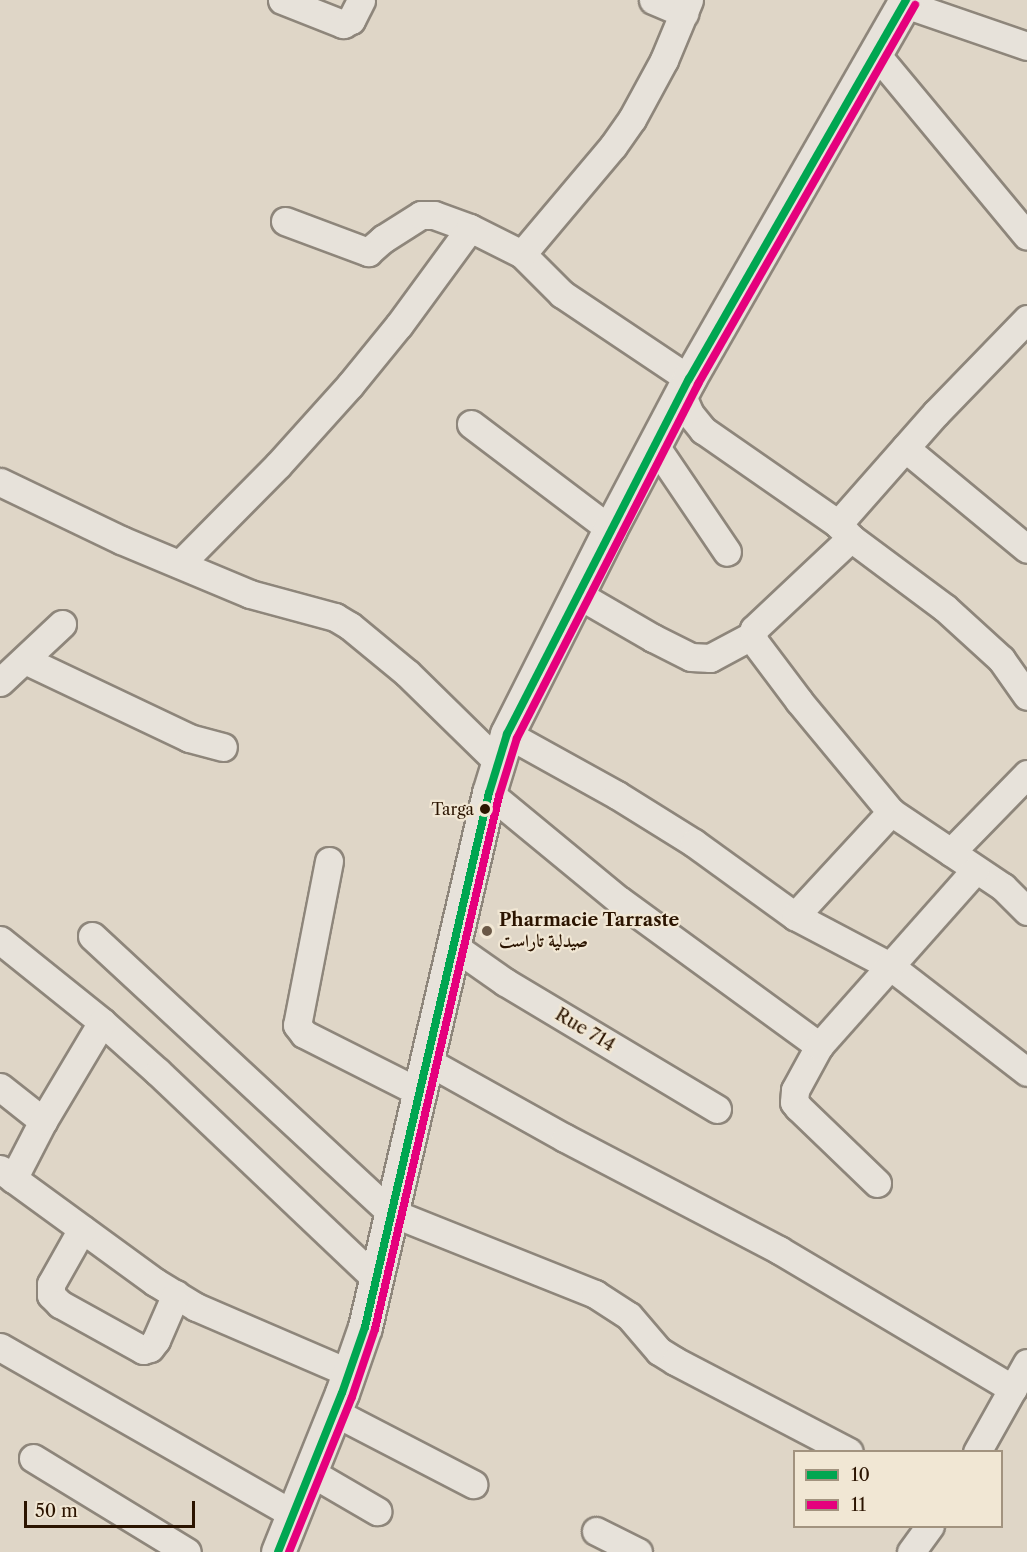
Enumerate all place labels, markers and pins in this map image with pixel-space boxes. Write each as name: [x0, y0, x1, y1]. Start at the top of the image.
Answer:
place label: Targa: [432, 799, 474, 819]
marker: Targa: [479, 803, 491, 815]
place label: Pharmacie Tarraste صيدلية تاراست: [499, 910, 680, 952]
marker: Pharmacie Tarraste صيدلية تاراست: [480, 924, 494, 938]

